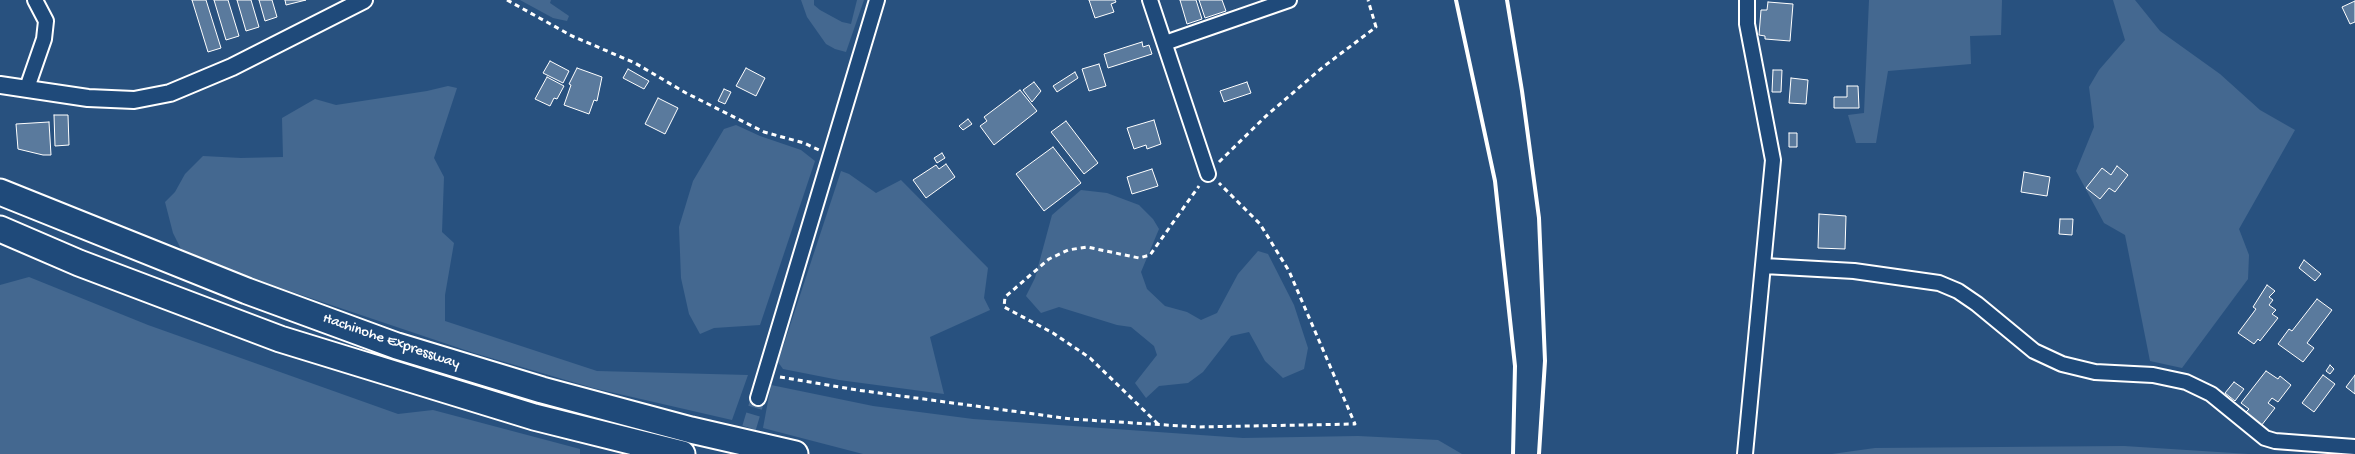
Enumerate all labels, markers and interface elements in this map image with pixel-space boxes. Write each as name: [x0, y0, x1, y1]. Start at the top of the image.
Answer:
street label: Hachinohe Expressway: [320, 310, 462, 374]

